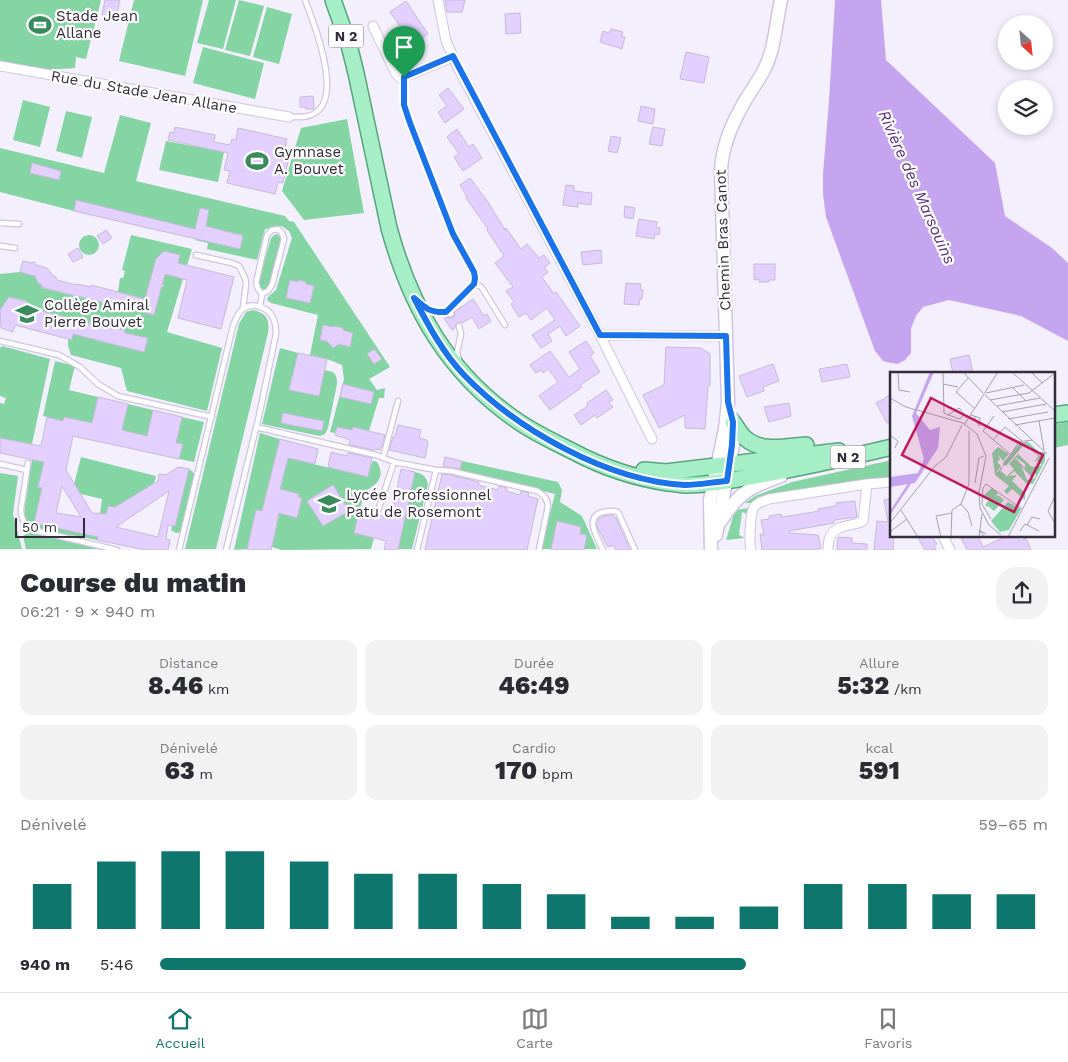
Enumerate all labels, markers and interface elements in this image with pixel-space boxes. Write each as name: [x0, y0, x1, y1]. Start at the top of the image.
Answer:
place label: Stade Jean Allane: [56, 7, 138, 42]
sports icon: Stade Jean Allane: [27, 12, 53, 38]
north arrow: [998, 15, 1052, 70]
map controls: [998, 15, 1053, 135]
road number: N 2: [328, 24, 364, 48]
pin: [383, 26, 425, 77]
icon: arrive: [390, 33, 418, 61]
street label: Rue du Stade Jean Allane: [50, 67, 238, 117]
button: layers: [998, 80, 1053, 135]
water label: Rivière des Marsouins: [874, 107, 960, 267]
place label: Gymnase A. Bouvet: [274, 143, 344, 178]
sports icon: Gymnase A. Bouvet: [244, 148, 270, 174]
street label: Chemin Bras Canot: [712, 168, 734, 311]
place label: Collège Amiral Pierre Bouvet: [44, 296, 150, 331]
school or university icon: Collège Amiral Pierre Bouvet: [14, 301, 40, 327]
inset map: [890, 372, 1056, 537]
road number: N 2: [830, 446, 866, 468]
place label: Lycée Professionnel Patu de Rosemont: [346, 486, 491, 521]
school or university icon: Lycée Professionnel Patu de Rosemont: [316, 491, 342, 517]
scale bar: [15, 514, 85, 538]
text: 50 m: [22, 519, 57, 535]
text: Course du matin: [20, 566, 246, 599]
button: share: [996, 567, 1048, 619]
text: 06:21 · 9 × 940 m: [20, 602, 155, 621]
text: Distance: [159, 655, 218, 671]
text: Durée: [514, 655, 554, 671]
text: Allure: [859, 655, 899, 671]
text: 8.46: [148, 671, 203, 700]
text: 46:49: [498, 671, 570, 700]
text: 5:32: [837, 671, 889, 700]
text: km: [203, 681, 229, 697]
text: /km: [889, 681, 921, 697]
text: Dénivelé: [160, 740, 218, 756]
text: Cardio: [512, 740, 556, 756]
text: kcal: [865, 740, 893, 756]
text: 63: [164, 756, 195, 785]
text: 170: [495, 756, 537, 785]
text: 591: [859, 756, 900, 785]
text: m: [195, 766, 213, 782]
text: bpm: [537, 766, 573, 782]
text: Dénivelé: [20, 815, 87, 834]
text: 59–65 m: [978, 815, 1048, 834]
text: 940 m: [20, 955, 70, 974]
text: 5:46: [100, 955, 134, 974]
tab: Accueil: [156, 1005, 205, 1051]
tab: Carte: [516, 1005, 553, 1051]
tab: Favoris: [864, 1005, 912, 1051]

